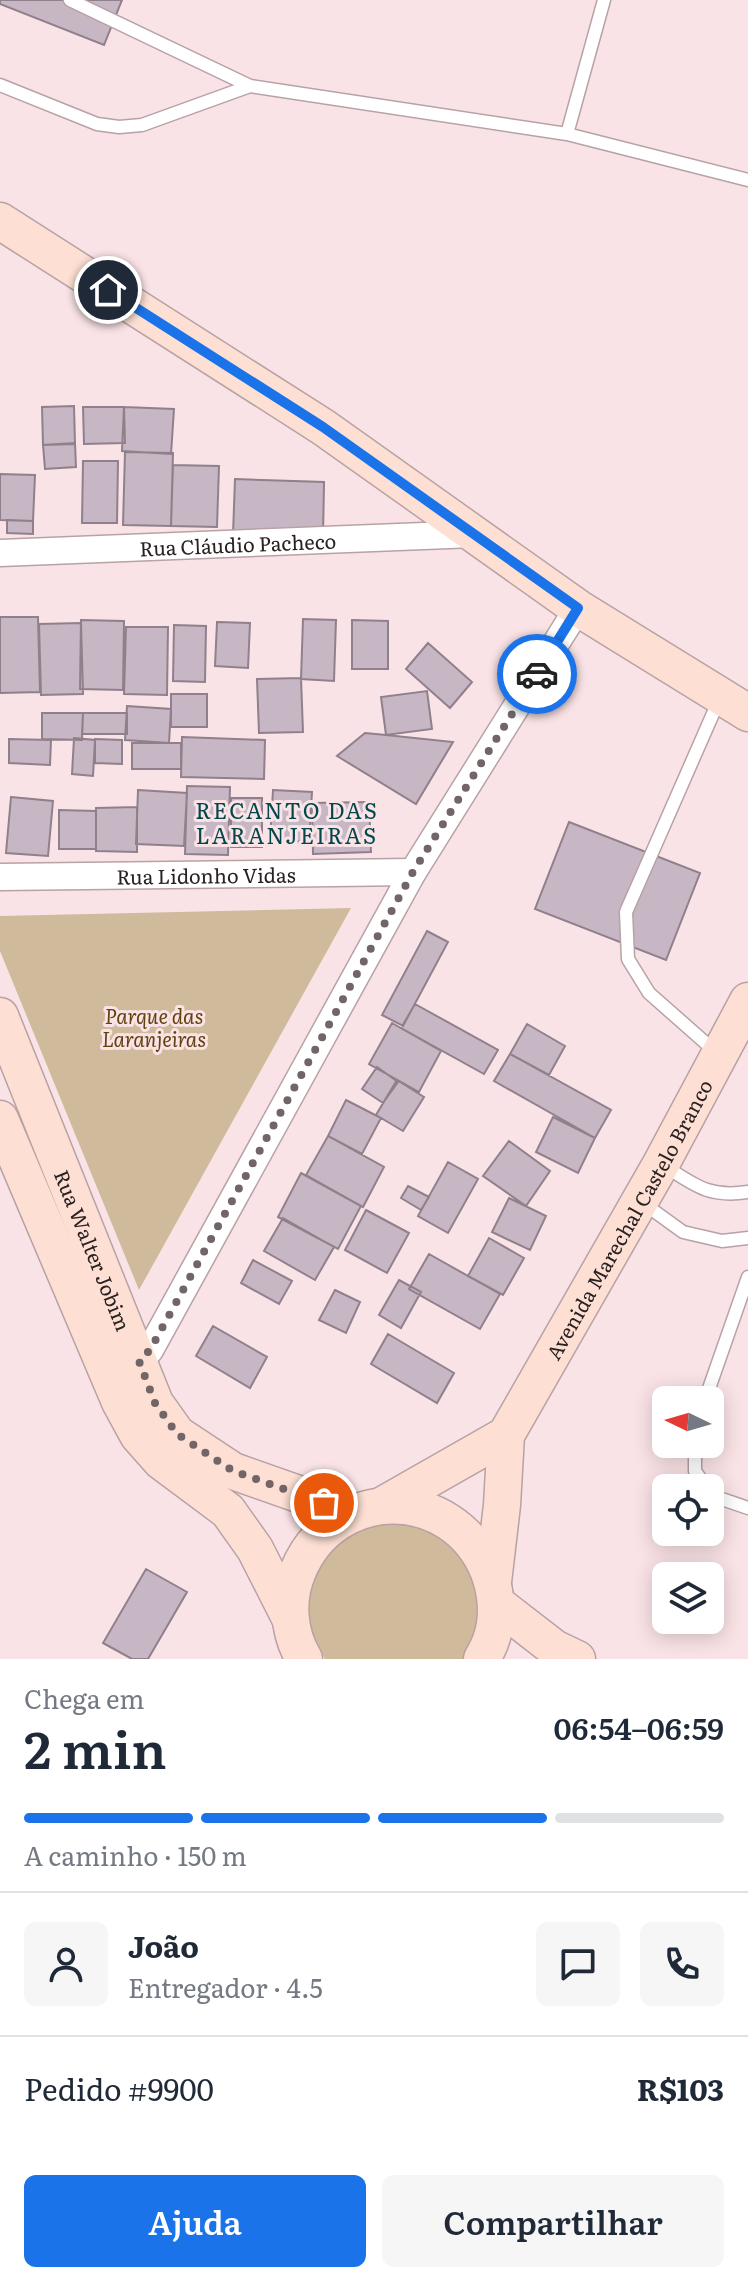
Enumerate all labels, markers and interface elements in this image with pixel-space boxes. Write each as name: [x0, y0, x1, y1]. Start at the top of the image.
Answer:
pin: [74, 256, 142, 324]
icon: home: [86, 268, 130, 312]
street label: Rua Cláudio Pacheco: [139, 525, 337, 562]
courier: [497, 634, 577, 714]
icon: car: [515, 652, 559, 696]
district label: RECANTO DAS LARANJEIRAS: [195, 793, 379, 851]
street label: Rua Lidonho Vidas: [116, 858, 296, 891]
park label: Parque das Laranjeiras: [102, 1000, 206, 1053]
street label: Avenida Marechal Castelo Branco: [537, 1073, 719, 1365]
street label: Rua Walter Jobim: [48, 1165, 139, 1335]
north arrow: [652, 1386, 724, 1458]
map controls: [652, 1386, 724, 1634]
pin: [290, 1469, 358, 1537]
button: locate: [652, 1474, 724, 1546]
icon: bag: [302, 1481, 346, 1525]
button: layers: [652, 1562, 724, 1634]
text: Chega em: [24, 1678, 144, 1717]
text: 06:54–06:59: [554, 1705, 724, 1749]
text: 2 min: [24, 1708, 167, 1785]
text: A caminho · 150 m: [24, 1835, 247, 1874]
button: person: [24, 1922, 108, 2006]
button: chat: [536, 1922, 620, 2006]
button: phone: [640, 1922, 724, 2006]
text: João: [128, 1923, 199, 1967]
text: Entregador · 4.5: [128, 1967, 323, 2006]
text: Pedido #9900: [24, 2066, 214, 2110]
text: R$103: [637, 2066, 724, 2110]
button: Ajuda: [24, 2175, 366, 2267]
button: Compartilhar: [382, 2175, 724, 2267]

